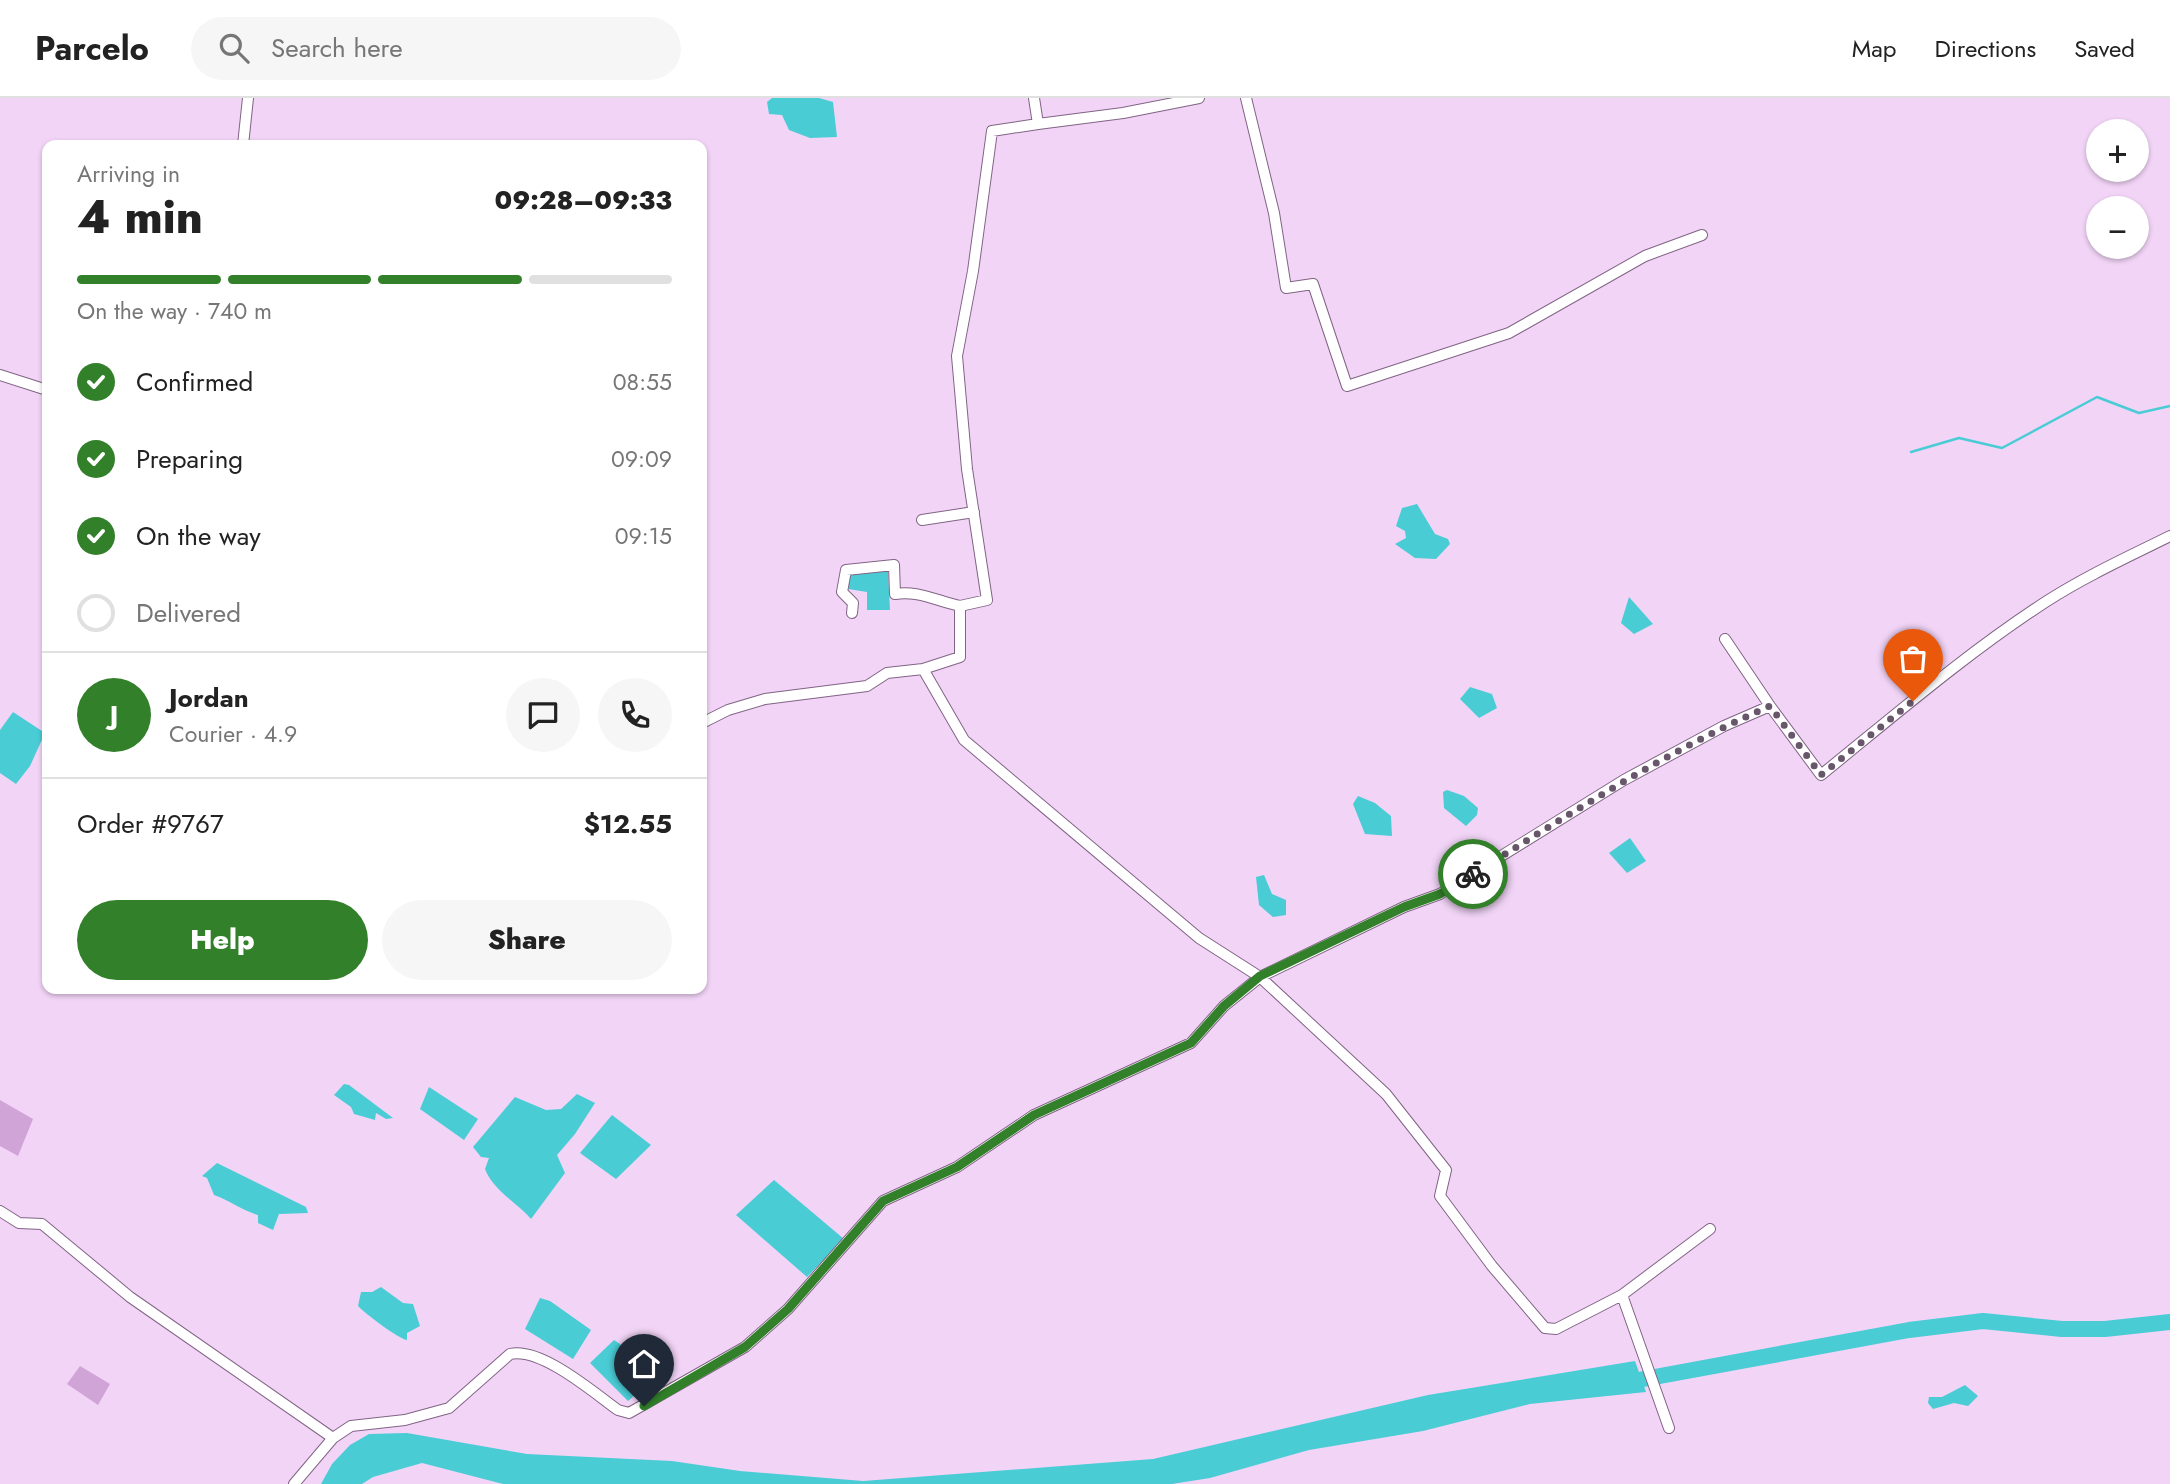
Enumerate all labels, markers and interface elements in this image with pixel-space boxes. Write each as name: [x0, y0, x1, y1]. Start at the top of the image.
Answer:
search box: [191, 17, 681, 80]
text: Parcelo: [35, 25, 149, 72]
icon: search: [215, 29, 253, 67]
text: Search here: [271, 29, 403, 67]
text: Map: [1852, 31, 1897, 66]
text: Directions: [1935, 31, 2036, 66]
text: Saved: [2074, 31, 2135, 66]
map controls: [2086, 119, 2149, 259]
button: +: [2086, 119, 2149, 182]
text: Arriving in: [77, 157, 180, 191]
text: 09:28–09:33: [494, 181, 672, 219]
text: 4 min: [77, 184, 203, 250]
button: −: [2086, 196, 2149, 259]
text: On the way · 740 m: [77, 294, 272, 328]
icon: check: [77, 363, 115, 401]
text: Confirmed: [136, 363, 253, 401]
text: 08:55: [613, 365, 672, 399]
icon: check: [77, 440, 115, 478]
text: Preparing: [136, 440, 243, 478]
text: 09:09: [611, 442, 672, 476]
icon: check: [77, 517, 115, 555]
text: On the way: [136, 517, 261, 555]
text: 09:15: [615, 519, 672, 553]
text: Delivered: [136, 594, 241, 632]
pin: [1883, 629, 1943, 701]
icon: bag: [1894, 640, 1932, 678]
button: chat: [506, 678, 580, 752]
button: phone: [598, 678, 672, 752]
text: Jordan: [169, 679, 249, 717]
text: J: [110, 696, 118, 734]
text: Courier · 4.9: [169, 717, 297, 751]
text: Order #9767: [77, 805, 224, 843]
text: $12.55: [584, 805, 672, 843]
courier: [1438, 839, 1508, 909]
icon: bike: [1454, 855, 1492, 893]
button: Help: [77, 900, 368, 980]
button: Share: [382, 900, 672, 980]
pin: [614, 1334, 674, 1406]
icon: home: [625, 1345, 663, 1383]

